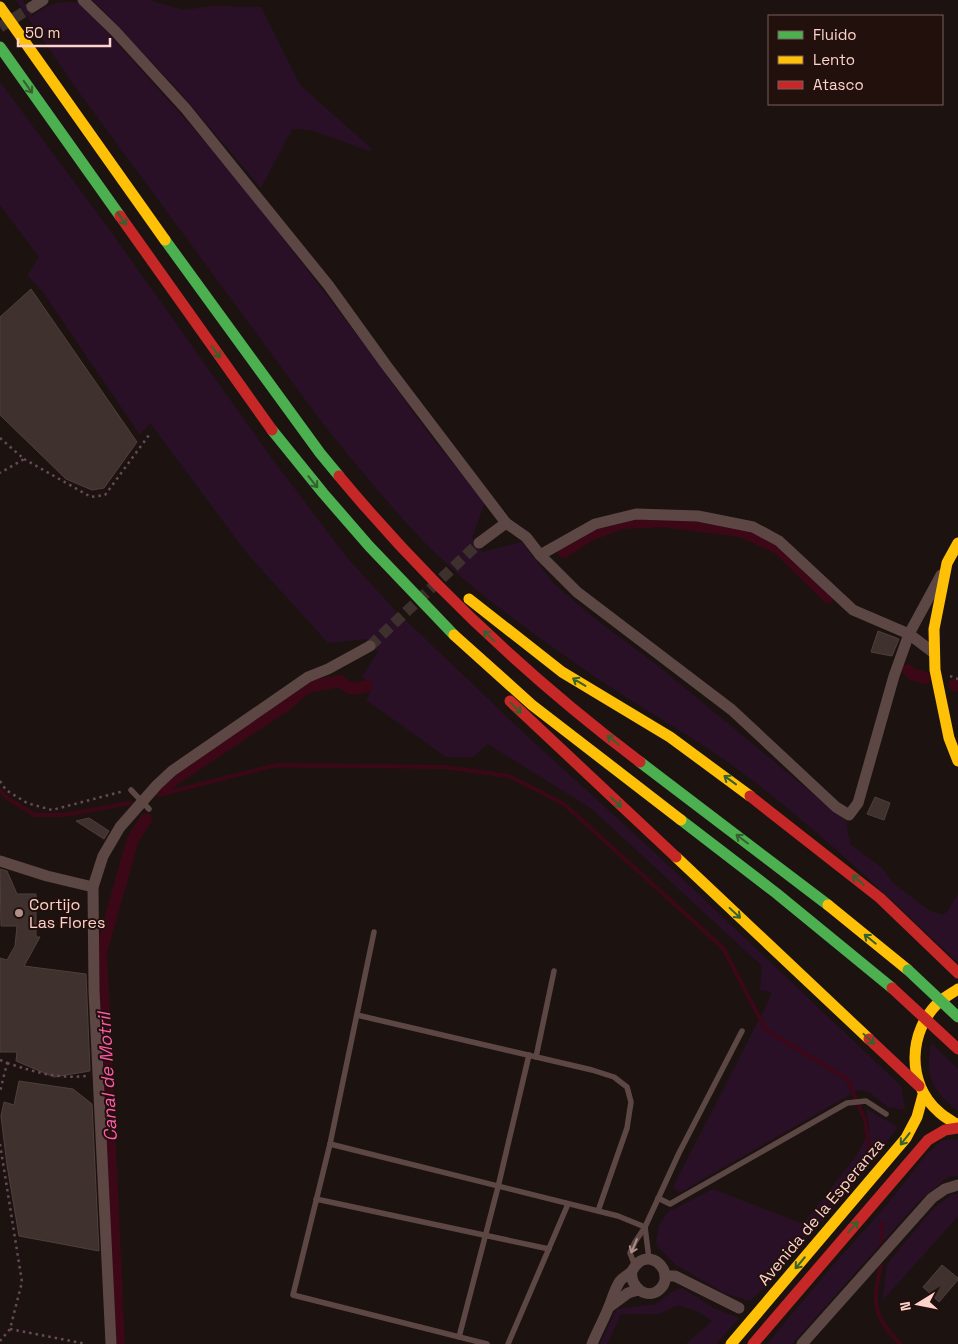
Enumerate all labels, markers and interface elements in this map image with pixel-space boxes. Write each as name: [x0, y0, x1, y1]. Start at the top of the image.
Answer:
scale bar: [18, 15, 110, 47]
legend: [768, 15, 943, 105]
text: 50 m: [25, 23, 60, 42]
text: Fluido: [813, 25, 857, 44]
text: Lento: [813, 50, 855, 69]
text: Atasco: [813, 75, 864, 94]
one-way arrow: [23, 80, 33, 94]
one-way arrow: [117, 212, 127, 226]
one-way arrow: [211, 345, 221, 359]
one-way arrow: [308, 475, 319, 488]
one-way arrow: [482, 630, 495, 641]
one-way arrow: [573, 677, 587, 687]
one-way arrow: [510, 702, 523, 714]
one-way arrow: [607, 735, 620, 746]
one-way arrow: [723, 775, 737, 785]
one-way arrow: [610, 796, 623, 808]
one-way arrow: [736, 833, 749, 844]
one-way arrow: [852, 875, 865, 886]
place label: Cortijo Las Flores: [29, 894, 106, 933]
marker: Cortijo Las Flores: [13, 907, 25, 919]
one-way arrow: [729, 907, 741, 919]
one-way arrow: [864, 934, 877, 945]
water label: Canal de Motril: [92, 1009, 122, 1142]
one-way arrow: [863, 1033, 876, 1045]
one-way arrow: [899, 1132, 910, 1145]
street label: Avenida de la Esperanza: [753, 1134, 889, 1290]
one-way arrow: [848, 1221, 859, 1234]
one-way arrow: [629, 1238, 638, 1253]
one-way arrow: [794, 1256, 805, 1269]
north arrow: [893, 1279, 943, 1329]
text: N: [896, 1300, 915, 1312]

